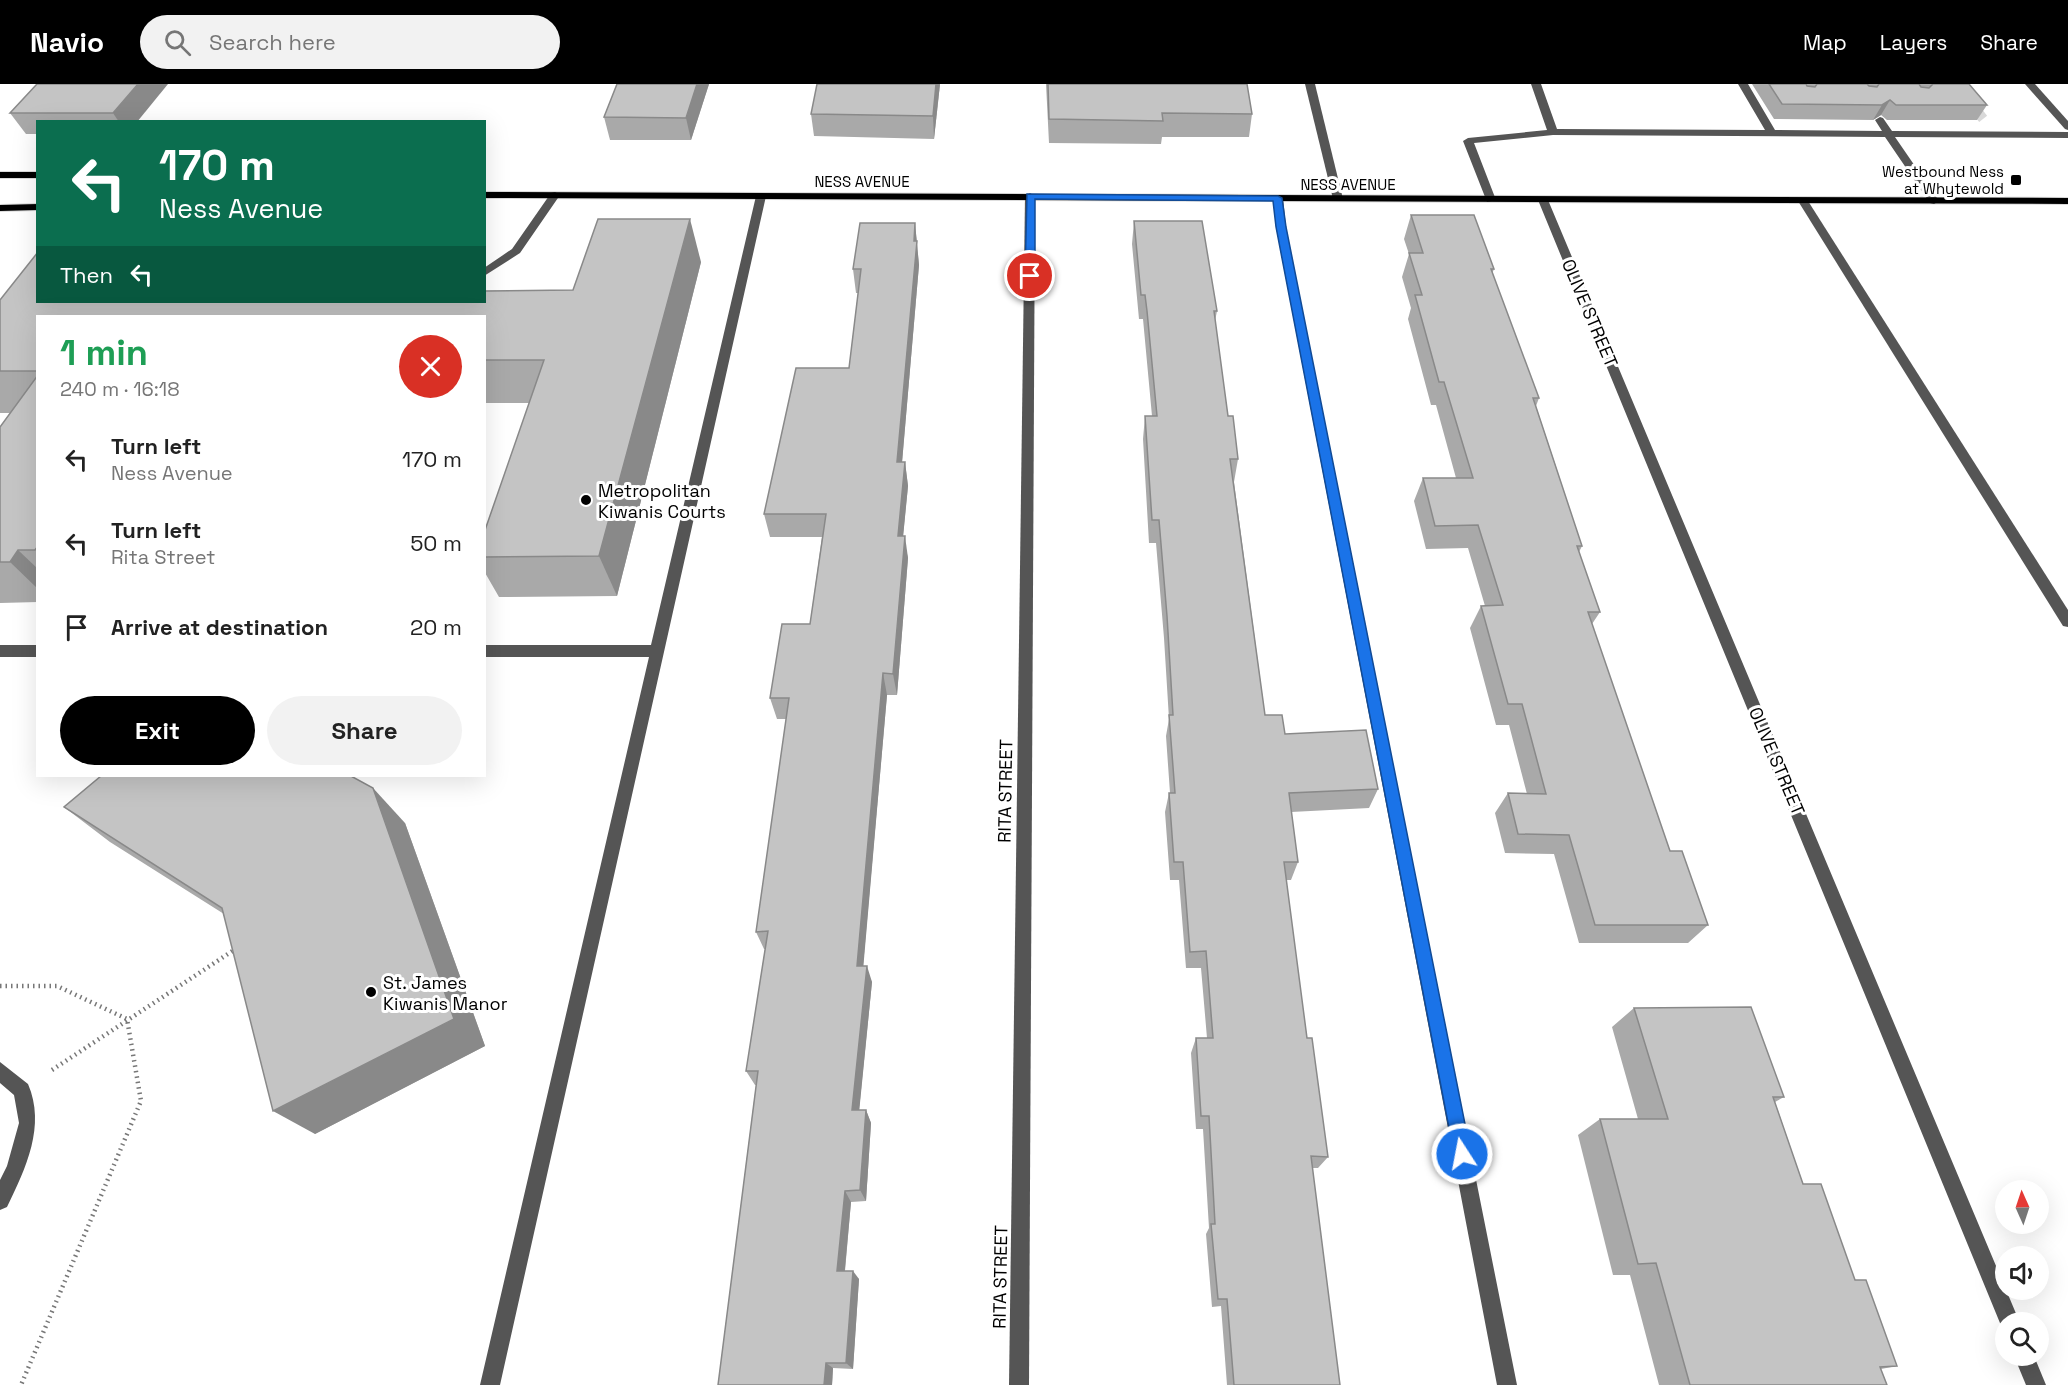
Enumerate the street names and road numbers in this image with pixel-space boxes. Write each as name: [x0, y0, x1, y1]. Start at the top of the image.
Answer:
street label: NESS AVENUE: [814, 172, 910, 191]
street label: NESS AVENUE: [1300, 175, 1396, 194]
street label: OLIVE STREET: [1557, 255, 1623, 371]
street label: OLIVE STREET: [1744, 703, 1810, 819]
street label: RITA STREET: [993, 738, 1017, 843]
street label: RITA STREET: [988, 1224, 1012, 1329]

